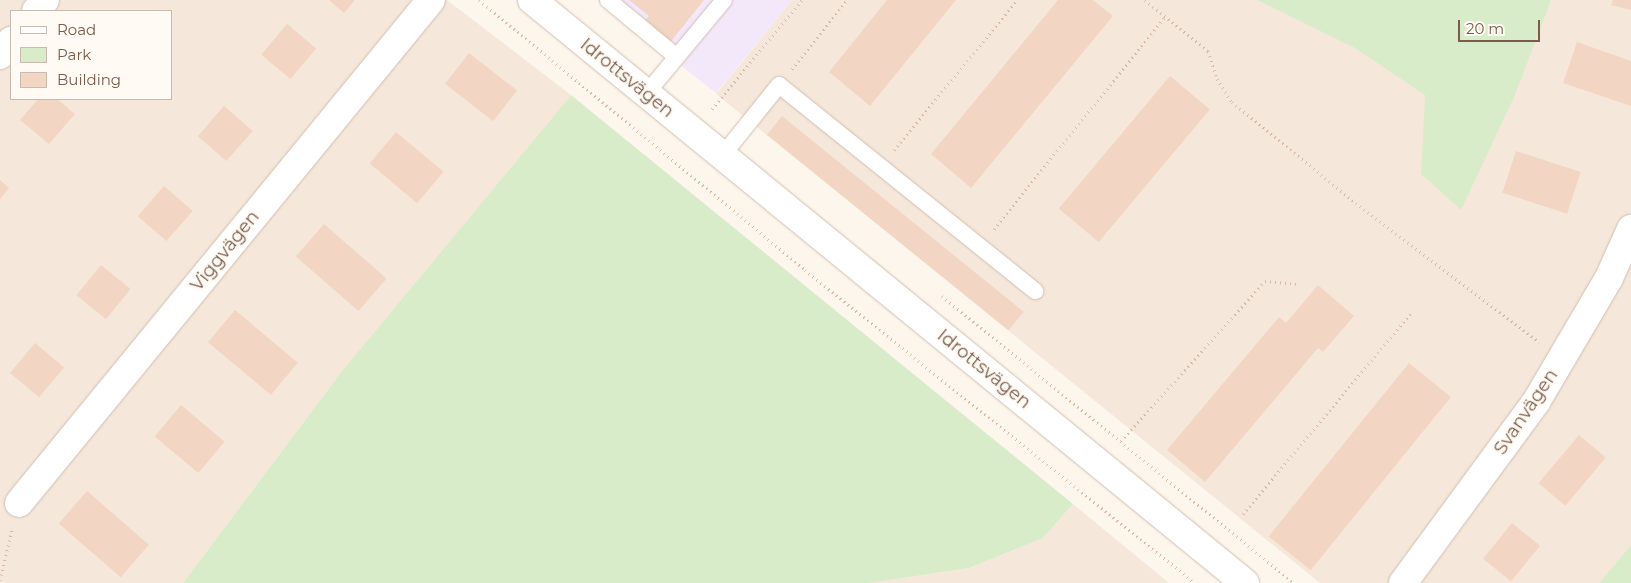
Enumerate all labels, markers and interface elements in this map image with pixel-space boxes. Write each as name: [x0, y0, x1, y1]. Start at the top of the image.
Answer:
legend: [10, 10, 172, 100]
scale bar: [1461, 10, 1544, 42]
text: 20 m: [1466, 19, 1504, 38]
text: Road: [57, 20, 96, 39]
street label: Idrottsvägen: [576, 34, 678, 122]
text: Park: [57, 45, 91, 64]
text: Building: [57, 70, 121, 89]
street label: Viggvägen: [186, 206, 264, 296]
street label: Idrottsvägen: [933, 325, 1035, 413]
street label: Svanvägen: [1490, 365, 1562, 459]

